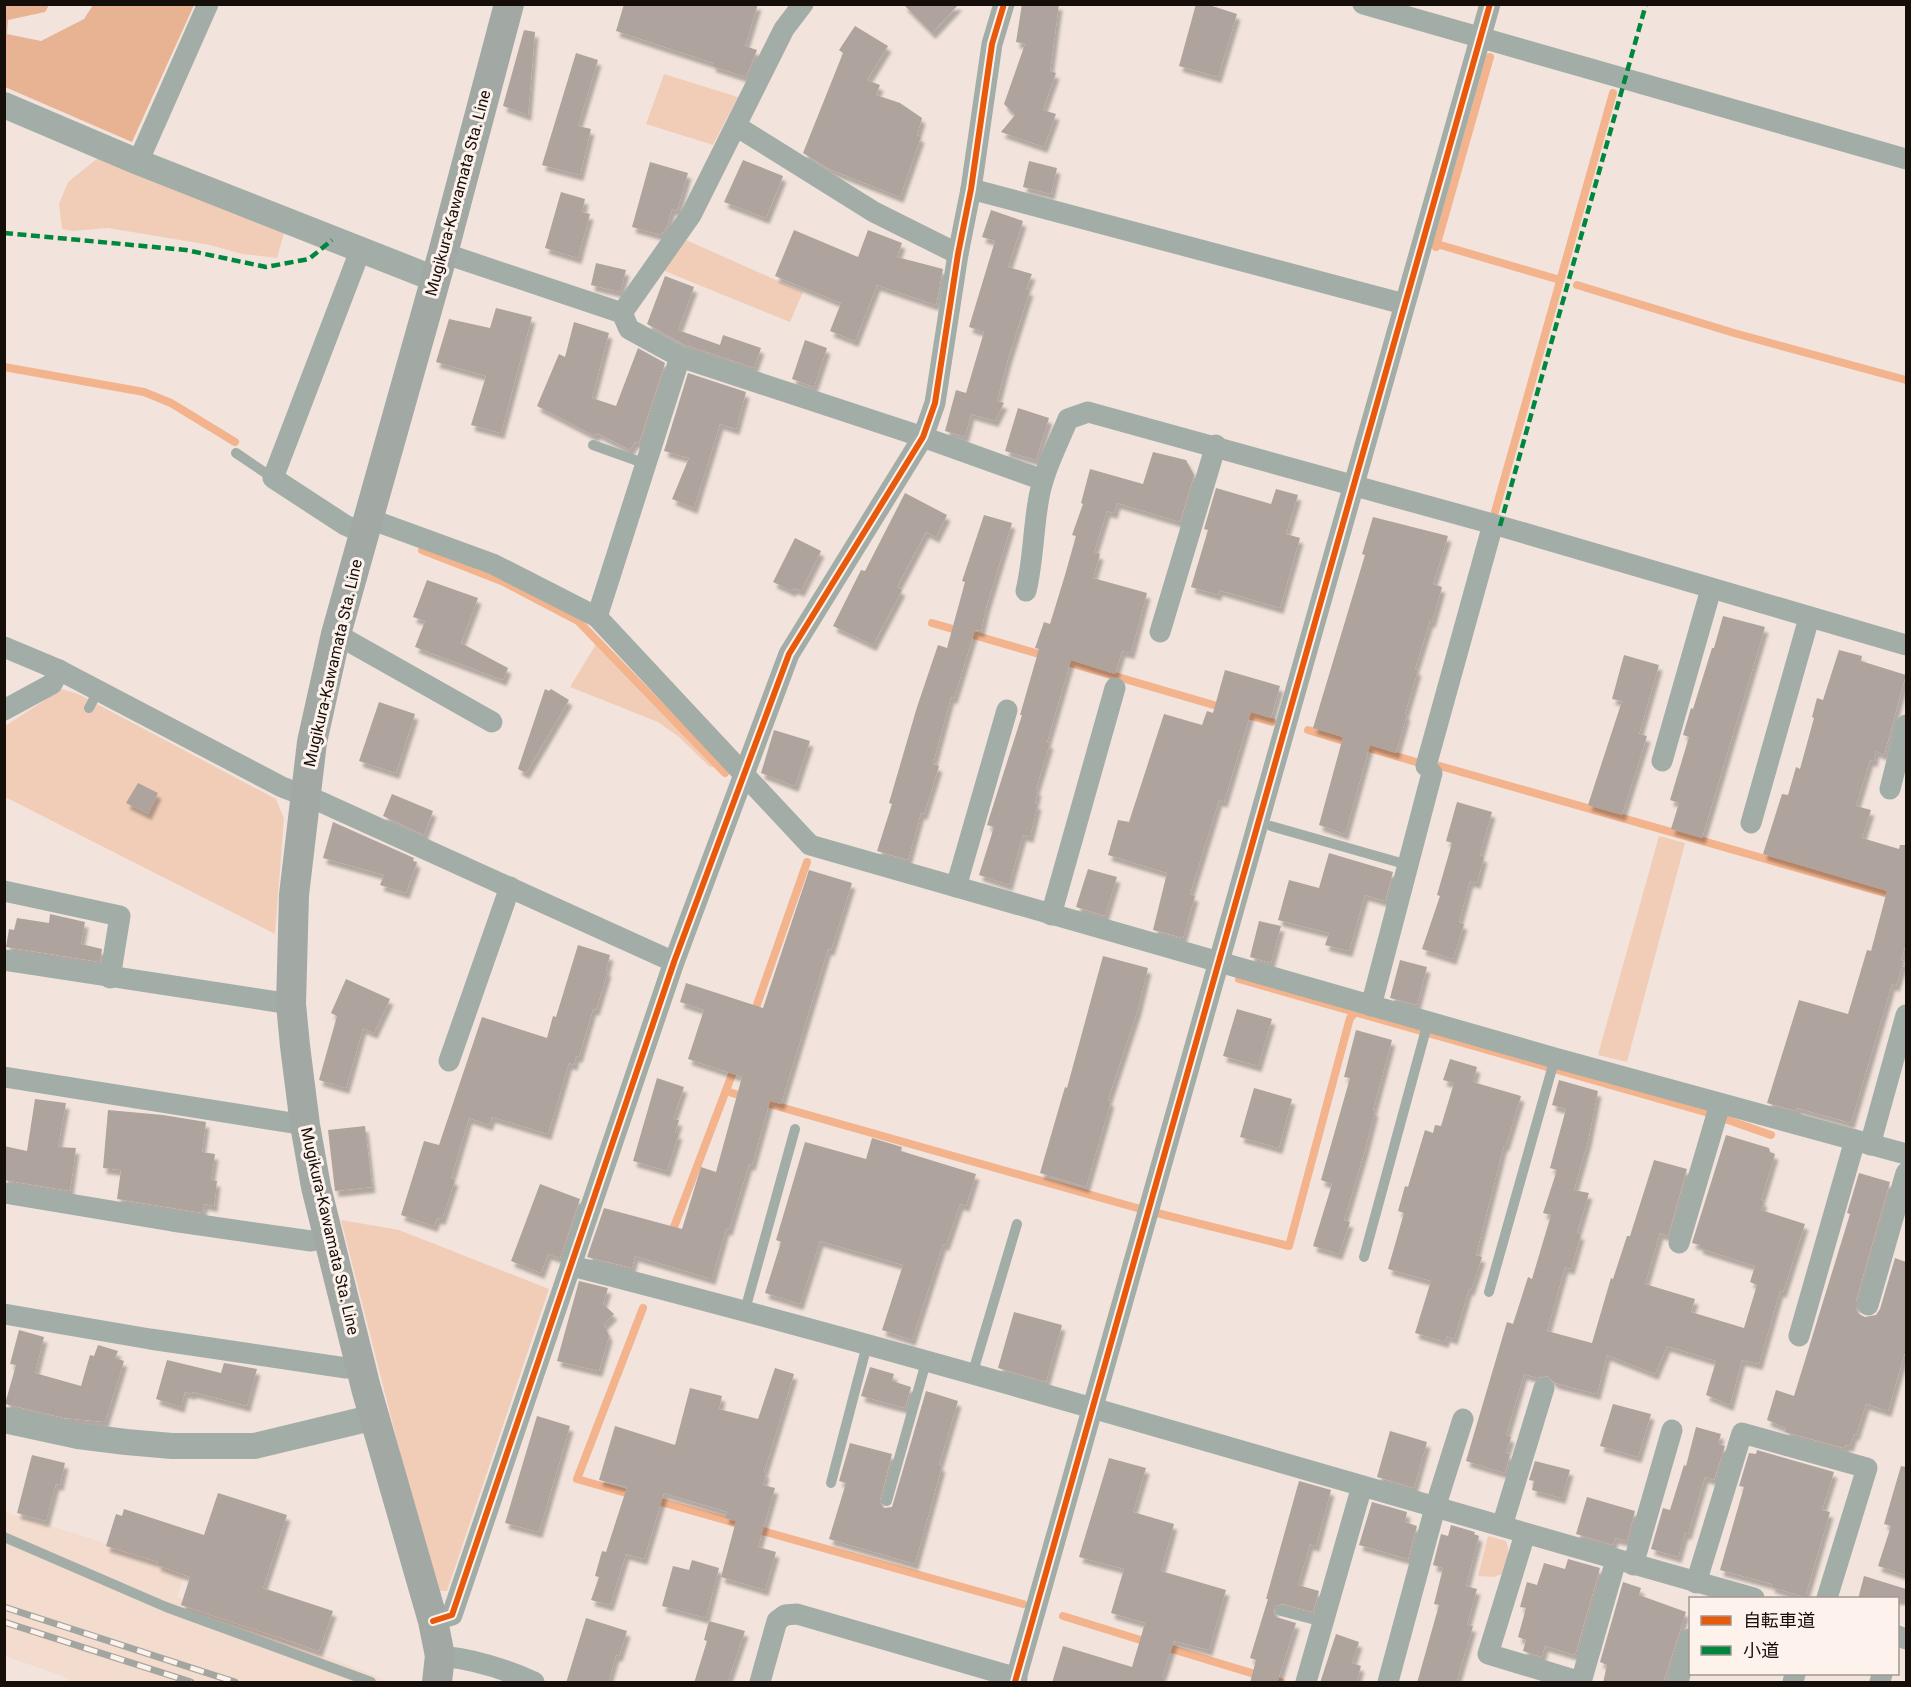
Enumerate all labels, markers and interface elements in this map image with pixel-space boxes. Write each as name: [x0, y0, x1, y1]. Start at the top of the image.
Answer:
street label: Mugikura-Kawamata Sta. Line: [421, 88, 495, 298]
street label: Mugikura-Kawamata Sta. Line: [300, 557, 366, 769]
street label: Mugikura-Kawamata Sta. Line: [297, 1125, 363, 1337]
legend: [1689, 1597, 1899, 1675]
text: 自転車道: [1743, 1610, 1815, 1631]
text: 小道: [1743, 1640, 1779, 1661]

